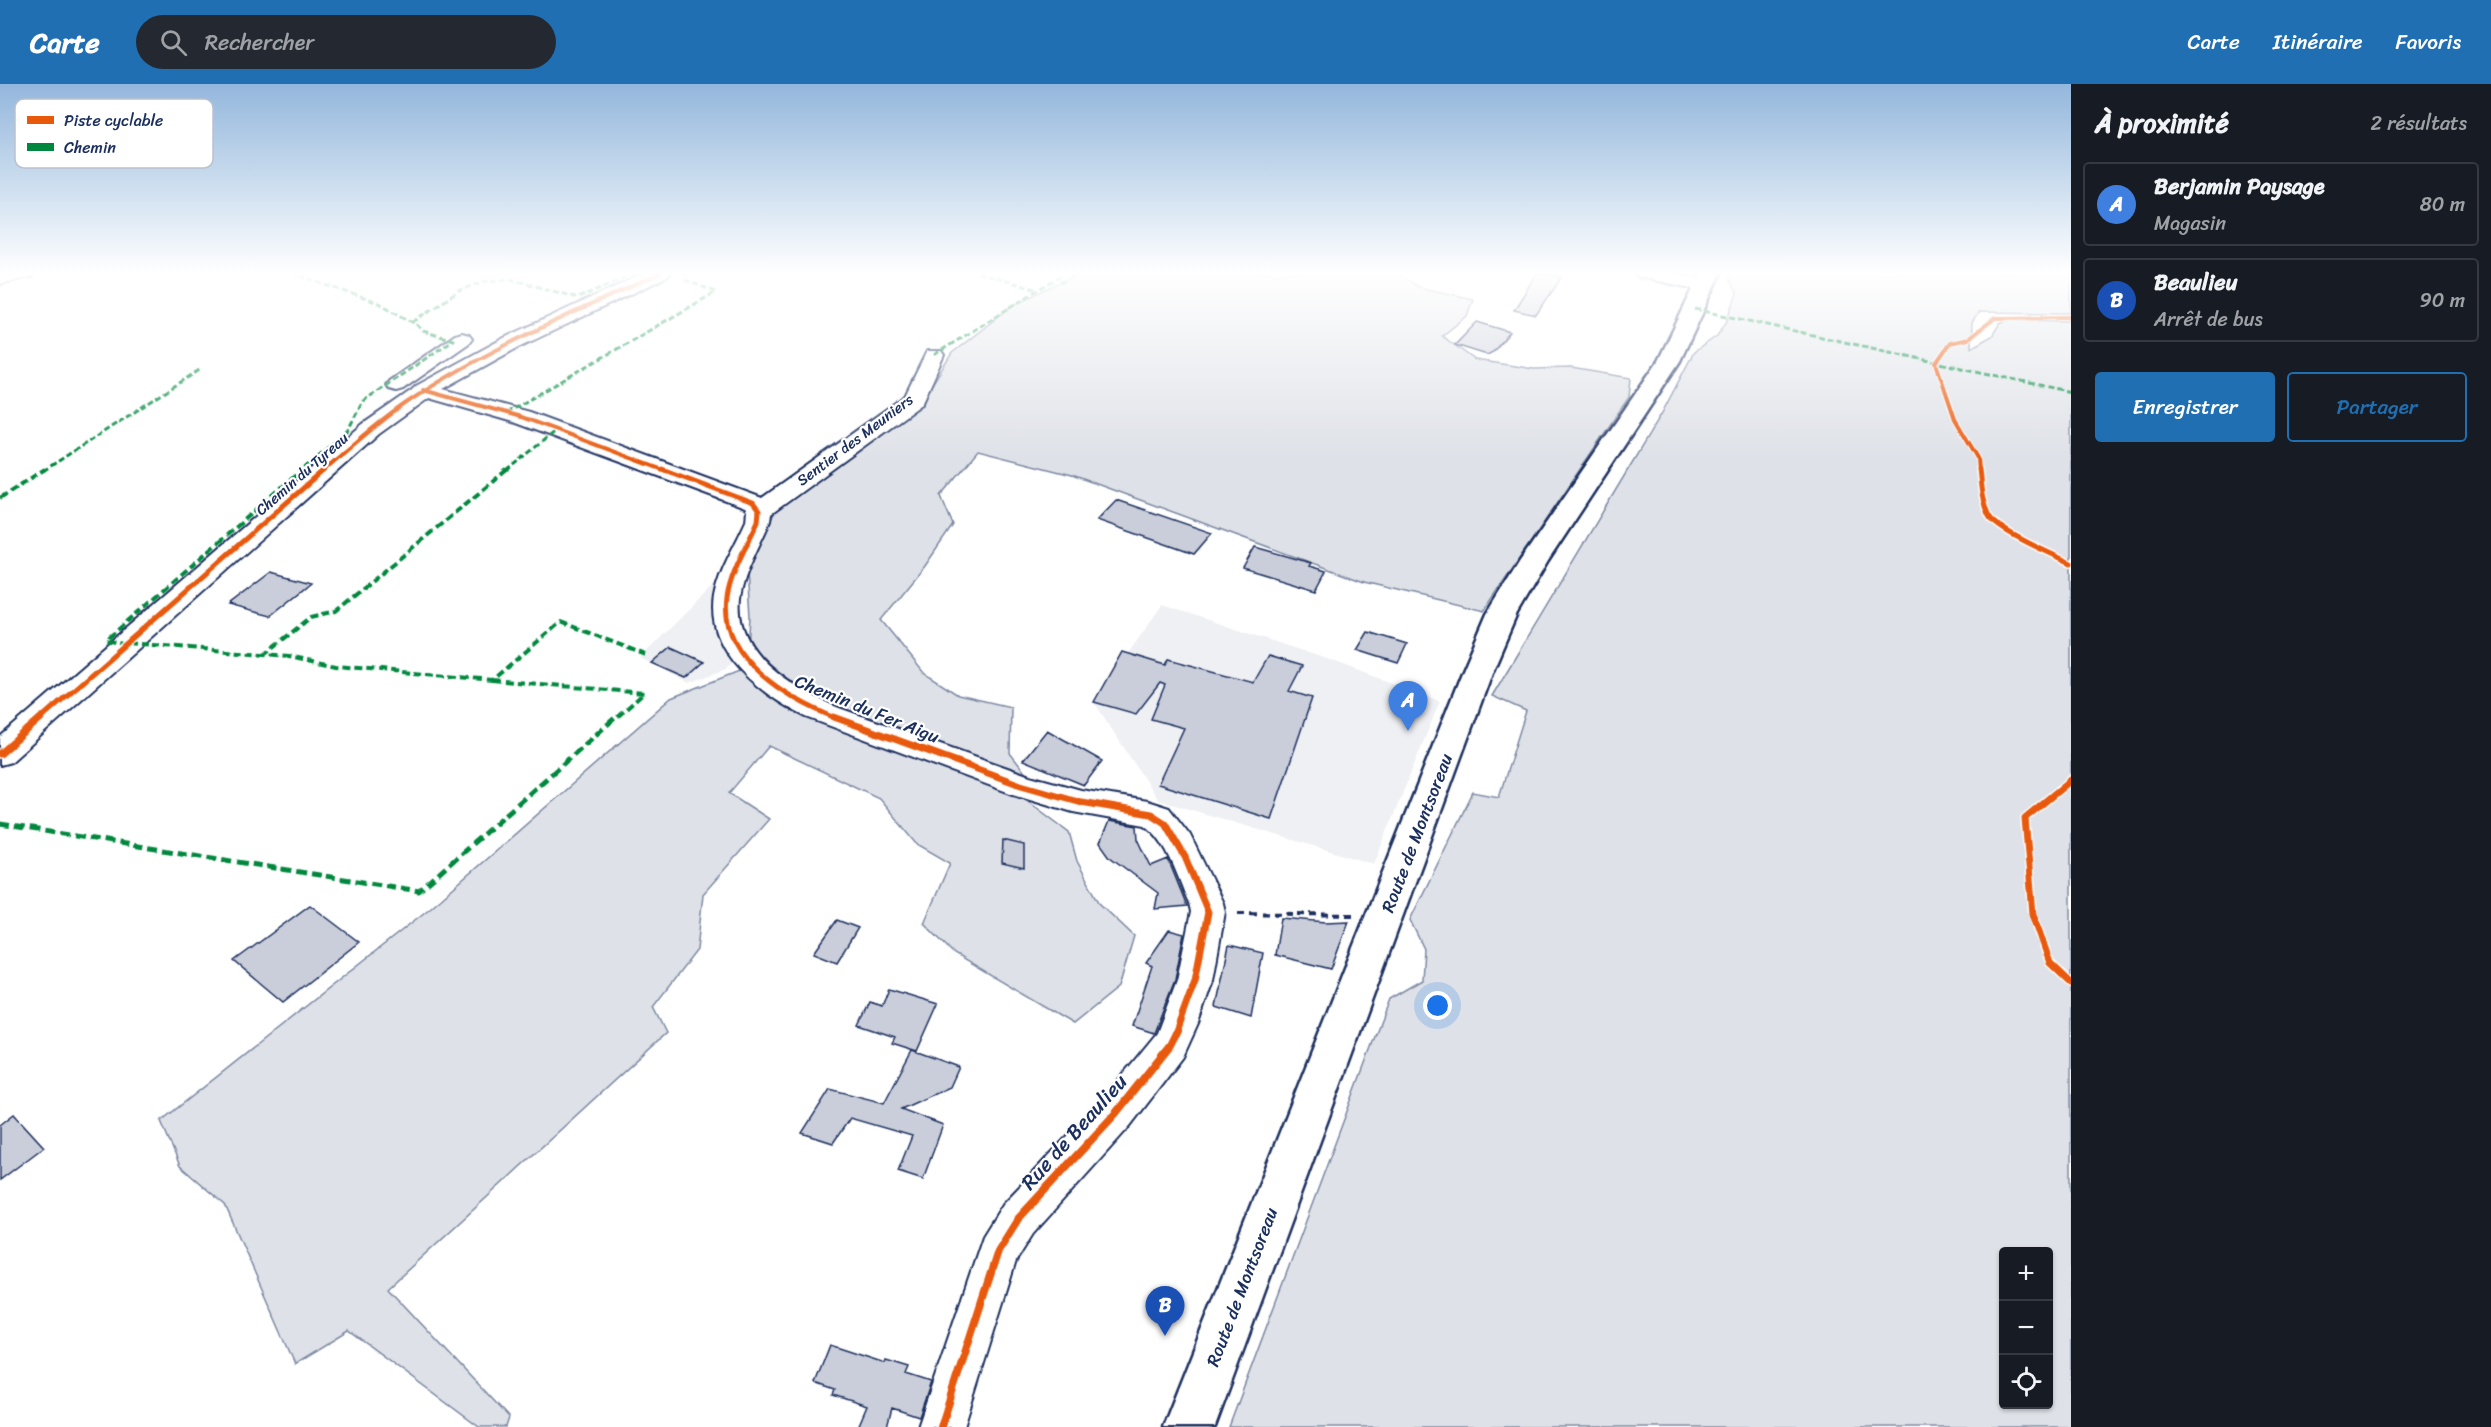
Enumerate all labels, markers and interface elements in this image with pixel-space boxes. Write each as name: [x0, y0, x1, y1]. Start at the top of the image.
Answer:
search box: [136, 15, 556, 69]
text: Carte: [30, 18, 100, 67]
text: Rechercher: [205, 23, 314, 62]
text: Carte: [2188, 23, 2240, 61]
text: Itinéraire: [2273, 23, 2363, 61]
text: Favoris: [2396, 23, 2461, 61]
icon: search: [157, 26, 190, 59]
legend: [15, 99, 213, 168]
text: À proximité: [2095, 100, 2229, 146]
text: Piste cyclable: [64, 106, 163, 135]
text: 2 résultats: [2370, 106, 2467, 141]
text: Chemin: [64, 133, 116, 162]
text: Berjamin Paysage: [2154, 167, 2325, 206]
text: A: [2110, 187, 2123, 222]
text: 80 m: [2420, 187, 2465, 222]
text: Magasin: [2154, 206, 2226, 241]
text: Beaulieu: [2154, 263, 2237, 302]
text: B: [2110, 283, 2123, 318]
text: 90 m: [2420, 283, 2465, 318]
text: Arrêt de bus: [2154, 302, 2263, 337]
button: Enregistrer: [2095, 372, 2275, 442]
button: Partager: [2287, 372, 2467, 442]
street label: Sentier des Meuniers: [791, 387, 919, 493]
street label: Chemin du Tyreau: [249, 426, 355, 522]
street label: Chemin du Fer Aigu: [790, 665, 945, 753]
pin: A: [1388, 682, 1428, 731]
street label: Route de Montsoreau: [1372, 748, 1462, 917]
your location: [1423, 991, 1452, 1020]
street label: Rue de Beaulieu: [1011, 1065, 1137, 1199]
street label: Route de Montsoreau: [1197, 1202, 1287, 1371]
map controls: [1999, 1247, 2053, 1409]
button: +: [1999, 1247, 2053, 1301]
pin: B: [1146, 1286, 1184, 1336]
button: −: [1999, 1301, 2053, 1355]
button: locate: [1999, 1355, 2053, 1409]

